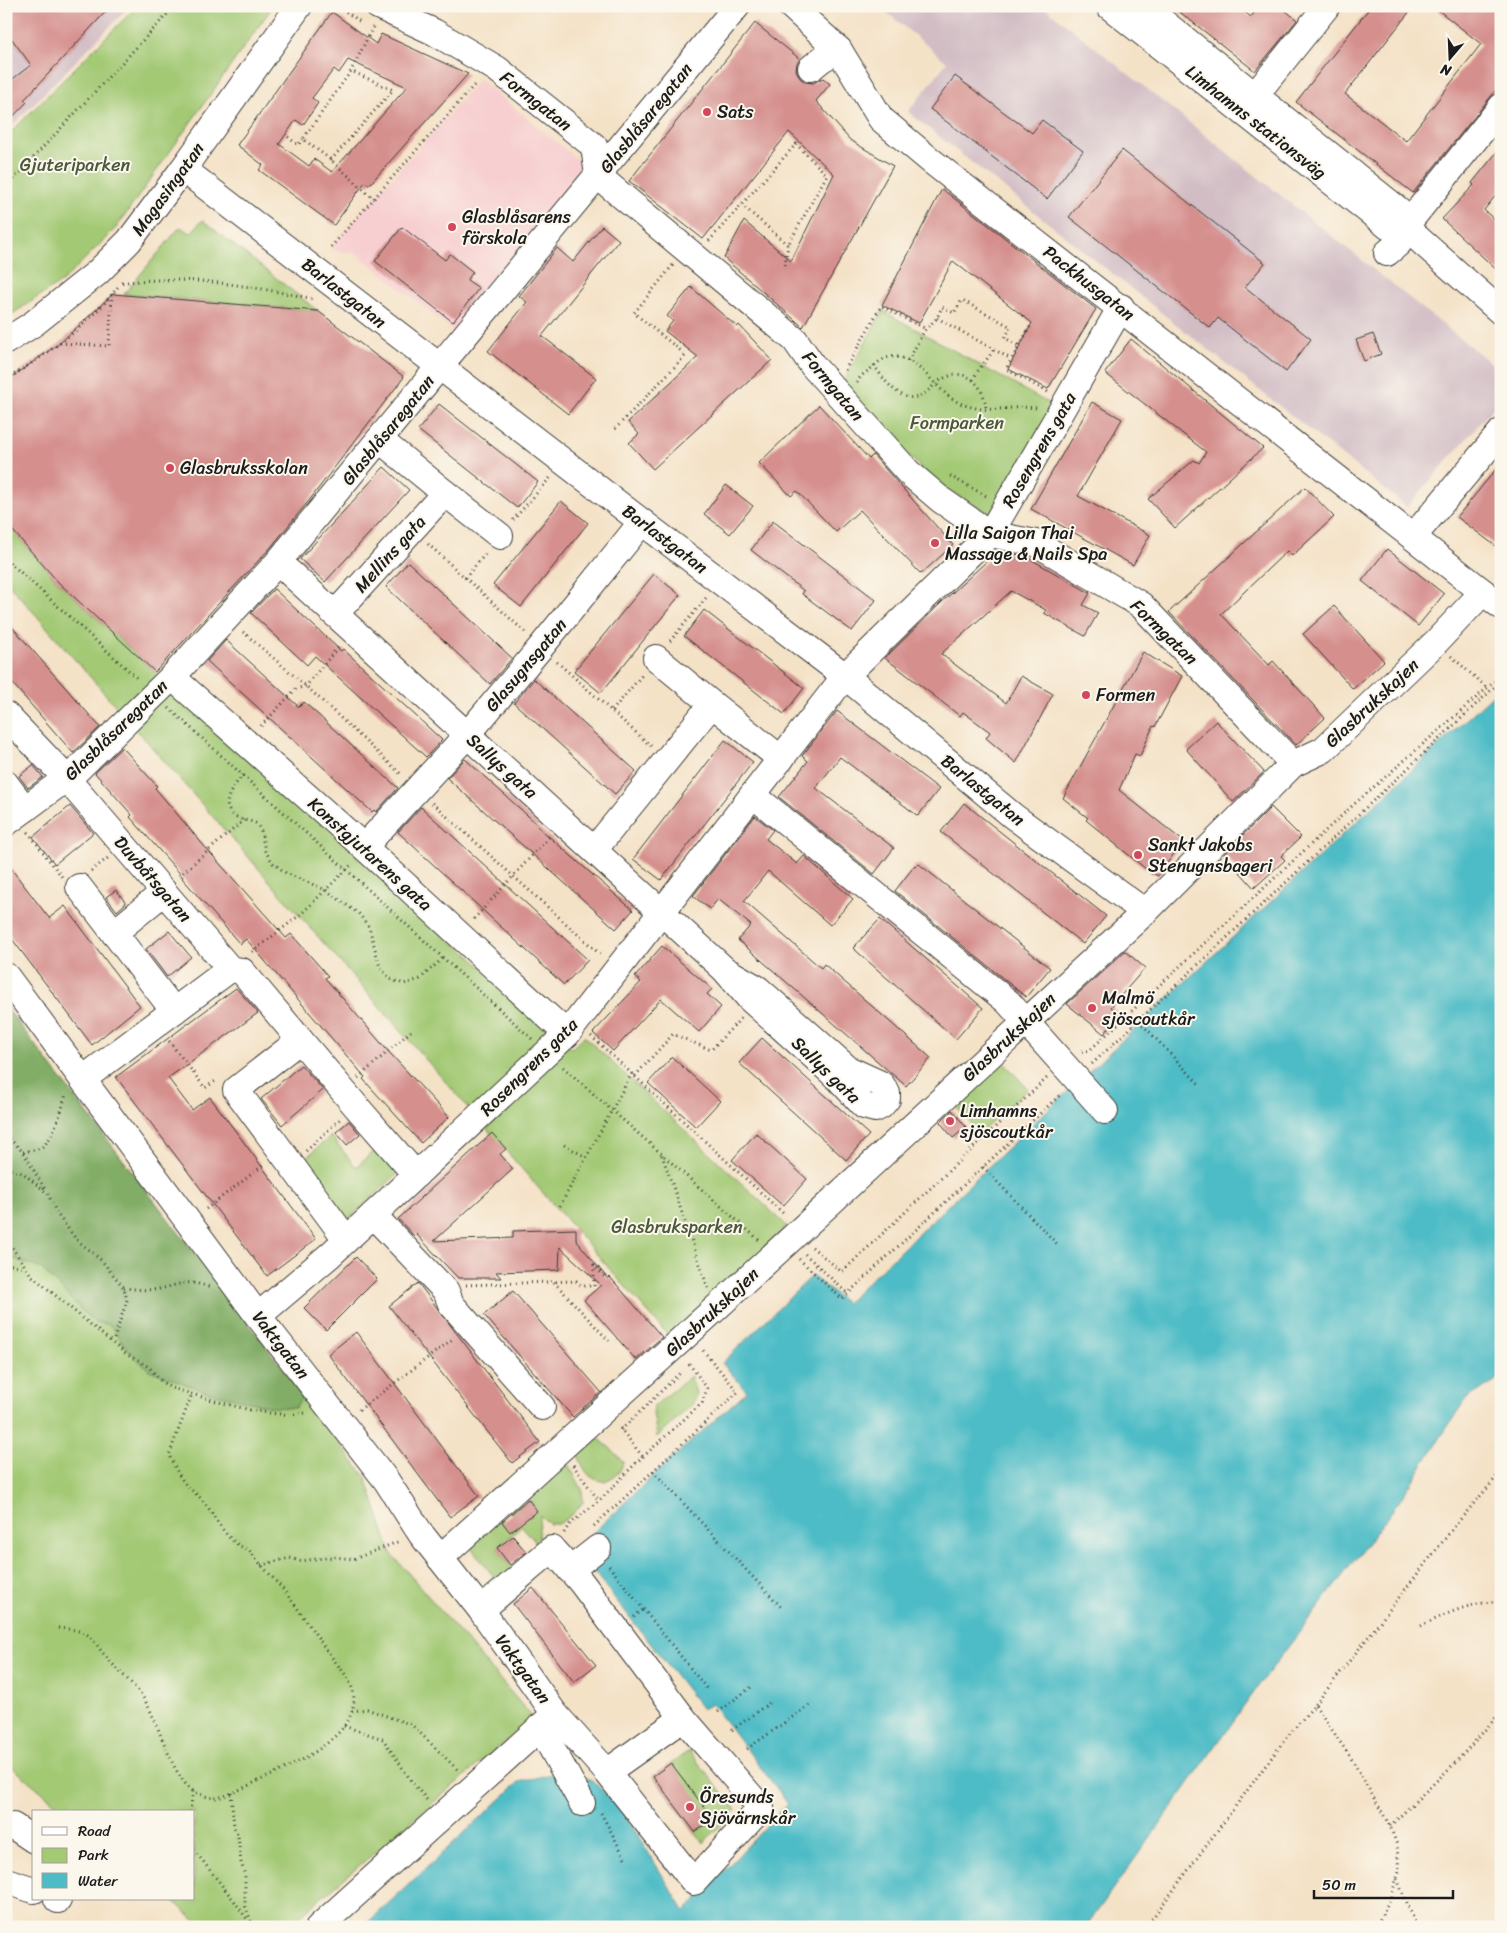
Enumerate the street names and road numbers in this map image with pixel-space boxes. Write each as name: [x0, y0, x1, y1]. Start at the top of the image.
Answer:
street label: Glasblåsaregatan: [591, 55, 701, 181]
street label: Limhamns stationsväg: [1178, 56, 1334, 188]
street label: Formgatan: [493, 62, 580, 140]
street label: Magasingatan: [123, 135, 213, 243]
street label: Packhusgatan: [1036, 237, 1142, 330]
street label: Barlastgatan: [294, 249, 394, 337]
street label: Formgatan: [793, 343, 873, 429]
street label: Glasblåsaregatan: [333, 367, 443, 493]
street label: Rosengrens gata: [993, 385, 1086, 514]
street label: Barlastgatan: [615, 496, 715, 582]
street label: Mellins gata: [346, 508, 434, 600]
street label: Formgatan: [1122, 591, 1206, 673]
street label: Glasugnsgatan: [477, 610, 575, 719]
street label: Glasbrukskajen: [1317, 650, 1427, 756]
street label: Glasblåsaregatan: [56, 671, 176, 789]
street label: Sallys gata: [459, 725, 546, 808]
street label: Barlastgatan: [934, 746, 1033, 834]
street label: Konstgjutarens gata: [300, 789, 440, 919]
street label: Duvbåtsgatan: [106, 828, 200, 930]
street label: Glasbrukskajen: [954, 984, 1064, 1090]
street label: Rosengrens gata: [472, 1009, 587, 1124]
street label: Sallys gata: [784, 1028, 869, 1112]
street label: Glasbrukskajen: [657, 1259, 767, 1365]
street label: Vaktgatan: [244, 1303, 319, 1387]
street label: Vaktgatan: [486, 1627, 560, 1711]

